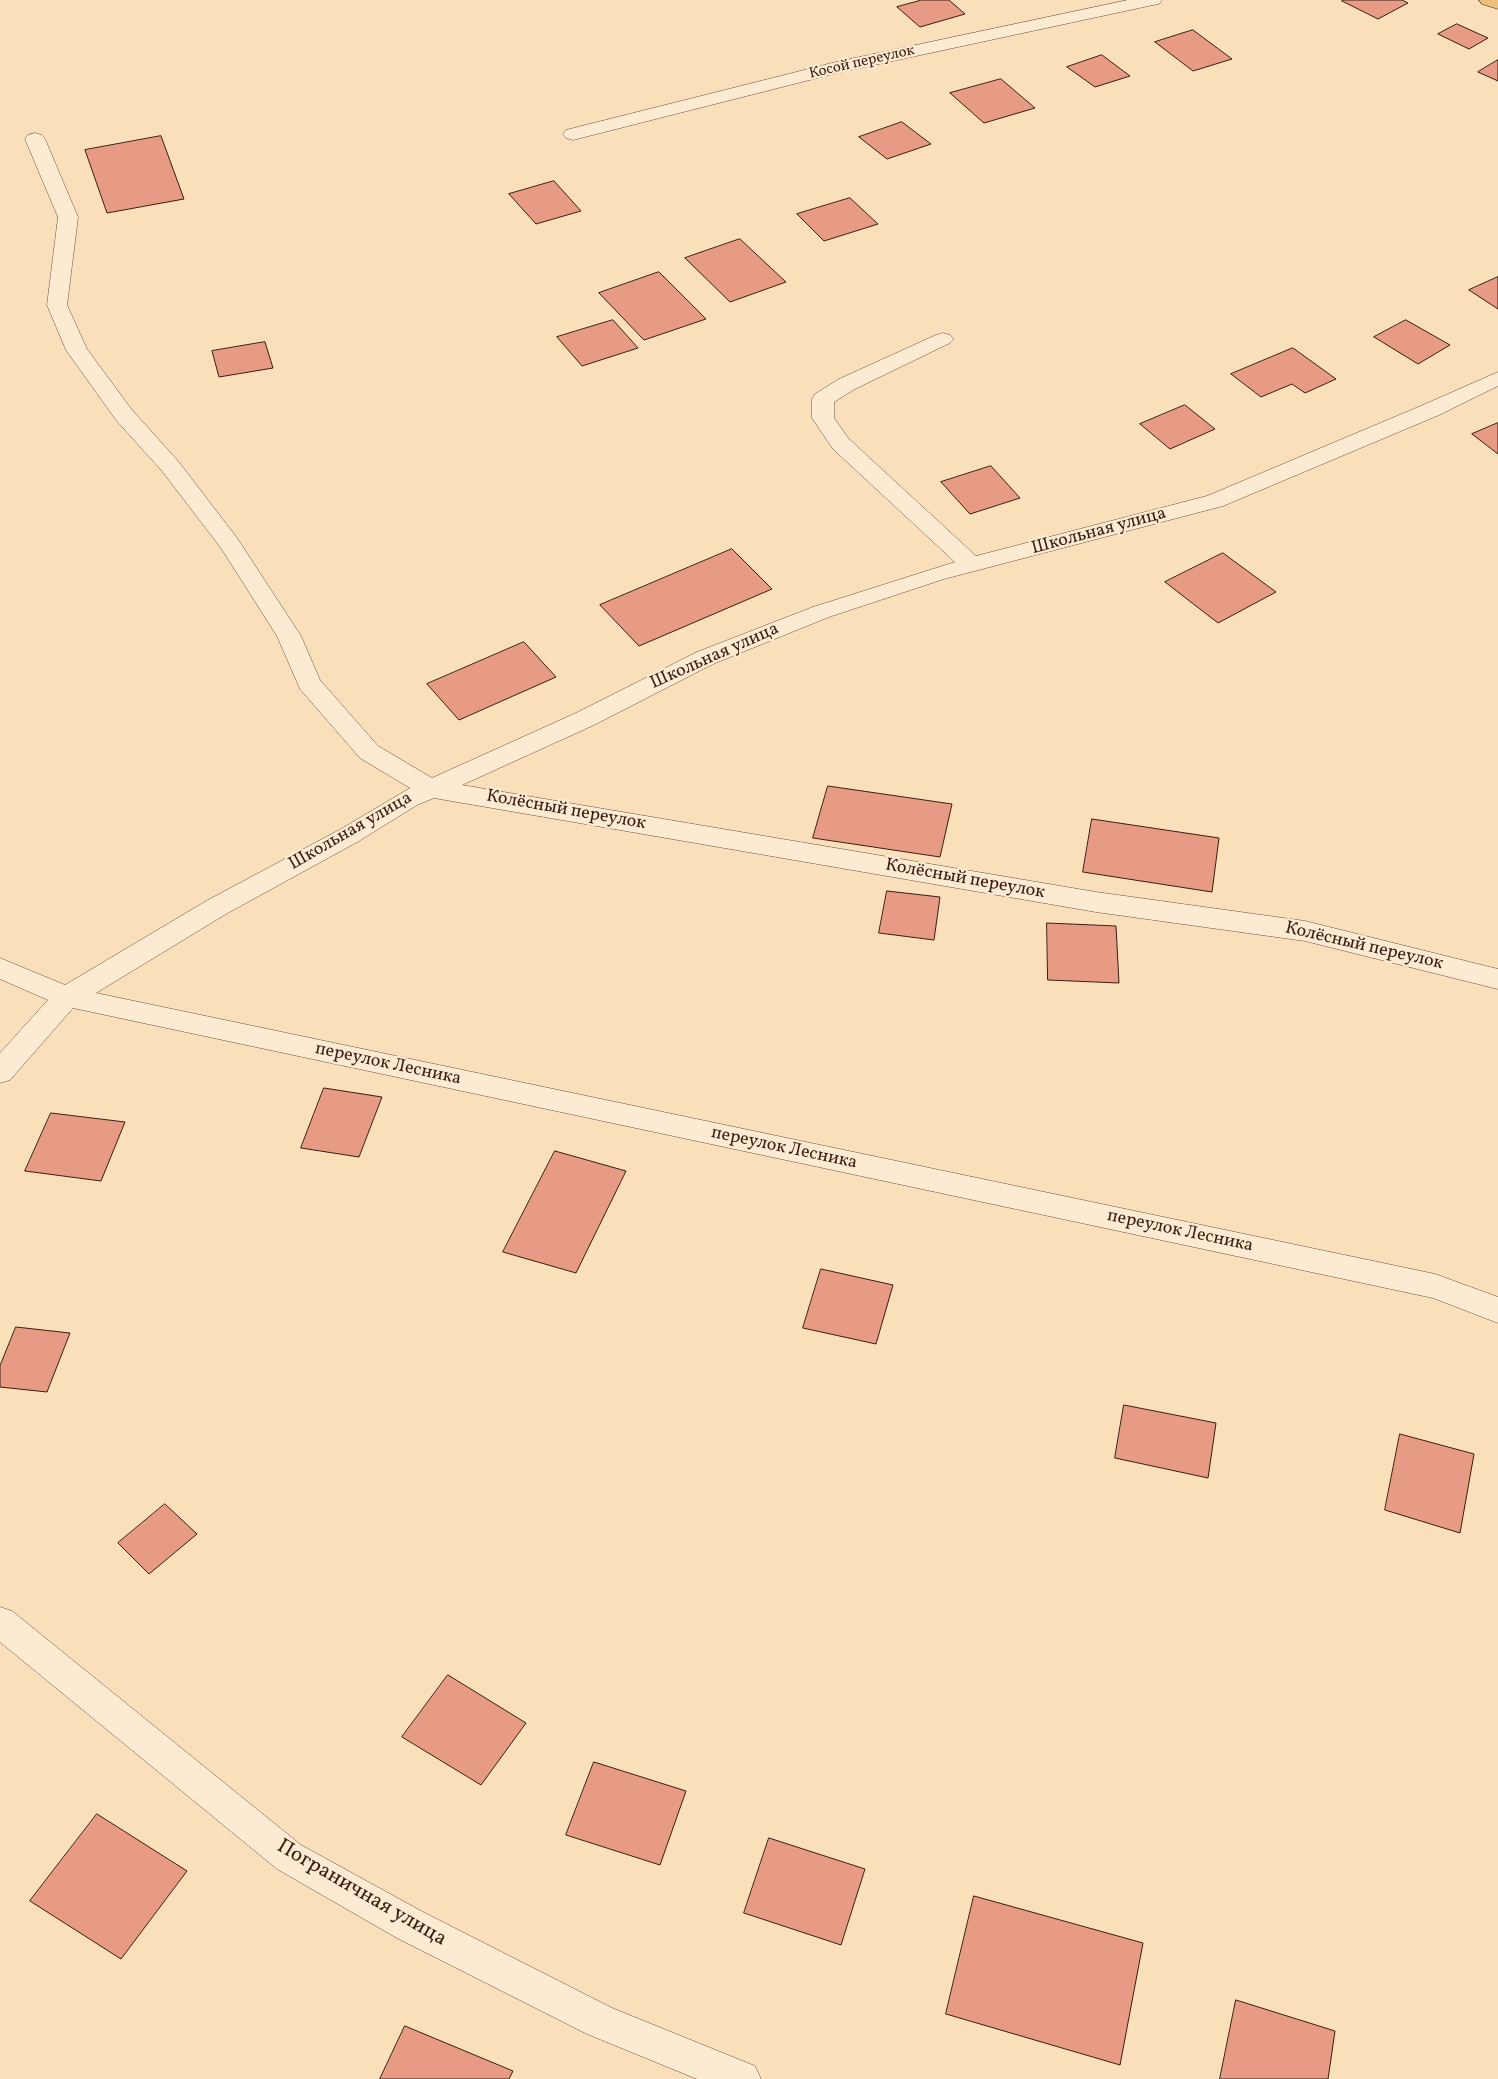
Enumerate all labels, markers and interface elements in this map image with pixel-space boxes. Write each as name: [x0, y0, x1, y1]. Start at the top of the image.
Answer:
street label: Косой переулок: [808, 42, 916, 84]
street label: Школьная улица: [1029, 504, 1169, 560]
street label: Школьная улица: [647, 619, 783, 695]
street label: Колёсный переулок: [485, 786, 647, 836]
street label: Школьная улица: [286, 788, 416, 876]
street label: Колёсный переулок: [884, 855, 1046, 905]
street label: Колёсный переулок: [1283, 918, 1445, 976]
street label: переулок Лесника: [313, 1039, 463, 1091]
street label: переулок Лесника: [709, 1123, 859, 1175]
street label: переулок Лесника: [1105, 1206, 1255, 1258]
street label: Пограничная улица: [272, 1835, 450, 1953]

